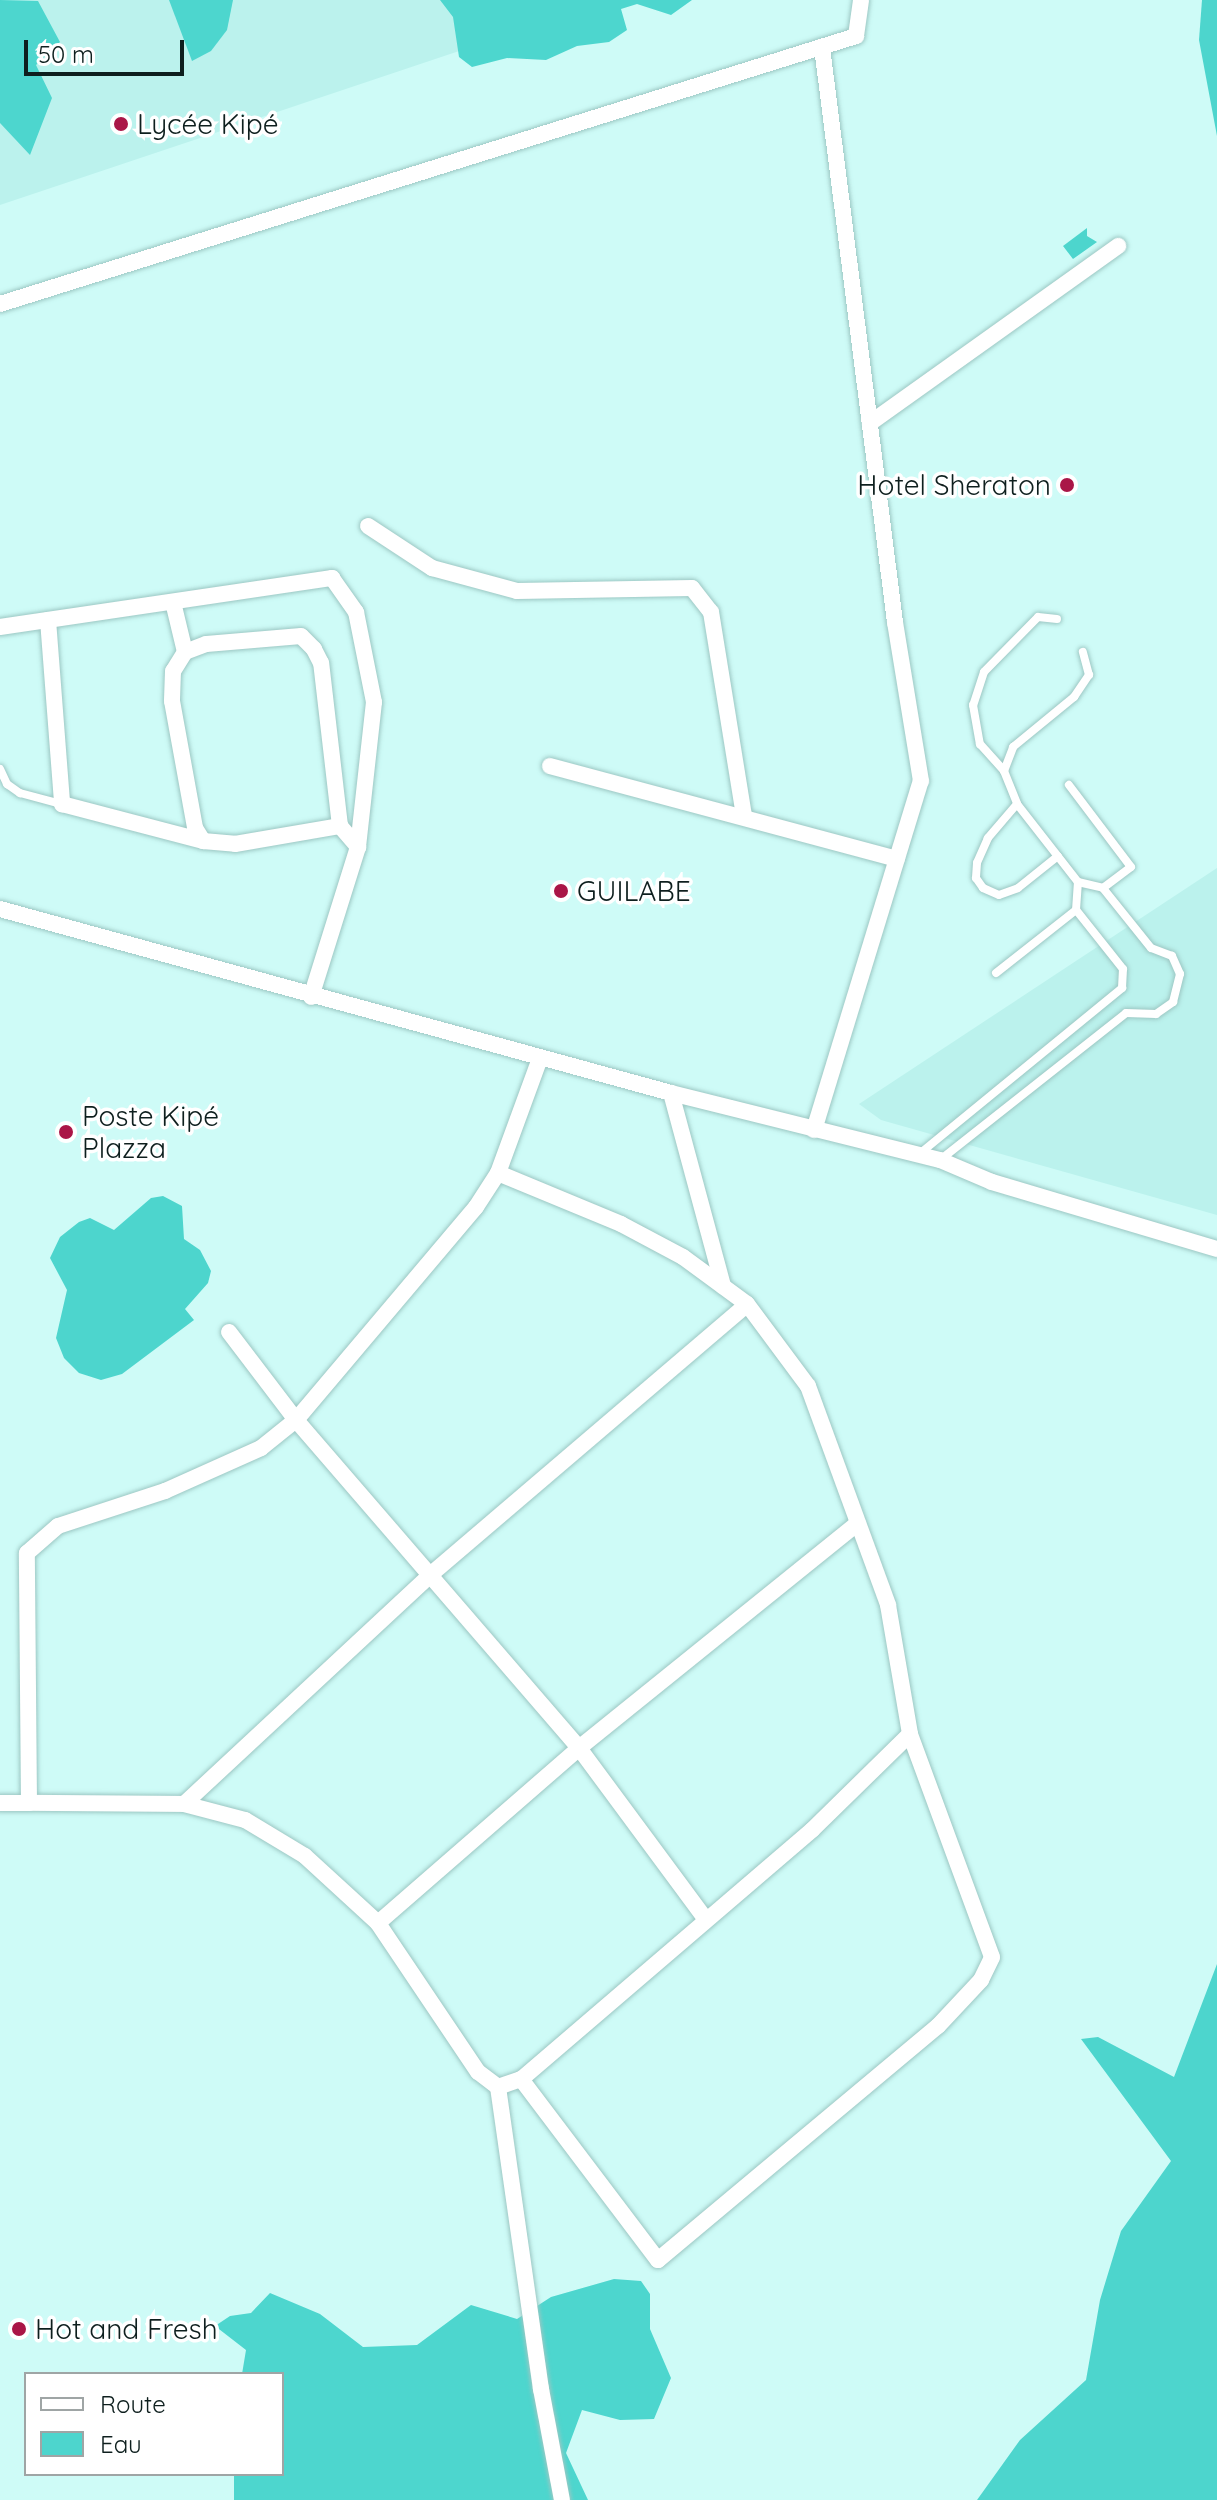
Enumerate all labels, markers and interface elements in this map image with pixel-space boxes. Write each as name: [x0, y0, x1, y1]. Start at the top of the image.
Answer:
scale bar: [28, 24, 188, 74]
text: 50 m: [38, 39, 94, 69]
place label: Lycée Kipé: [137, 107, 279, 141]
marker: Lycée Kipé: [112, 115, 130, 133]
place label: Hotel Sheraton: [857, 468, 1051, 502]
marker: Hotel Sheraton: [1058, 476, 1076, 494]
place label: GUILABE: [577, 874, 691, 908]
marker: GUILABE: [552, 882, 570, 900]
place label: Poste Kipé Plazza: [82, 1099, 219, 1165]
marker: Poste Kipé Plazza: [57, 1123, 75, 1141]
place label: Hot and Fresh: [35, 2312, 218, 2346]
marker: Hot and Fresh: [10, 2320, 28, 2338]
legend: [24, 2372, 284, 2476]
text: Route: [100, 2389, 166, 2419]
text: Eau: [100, 2429, 142, 2459]

